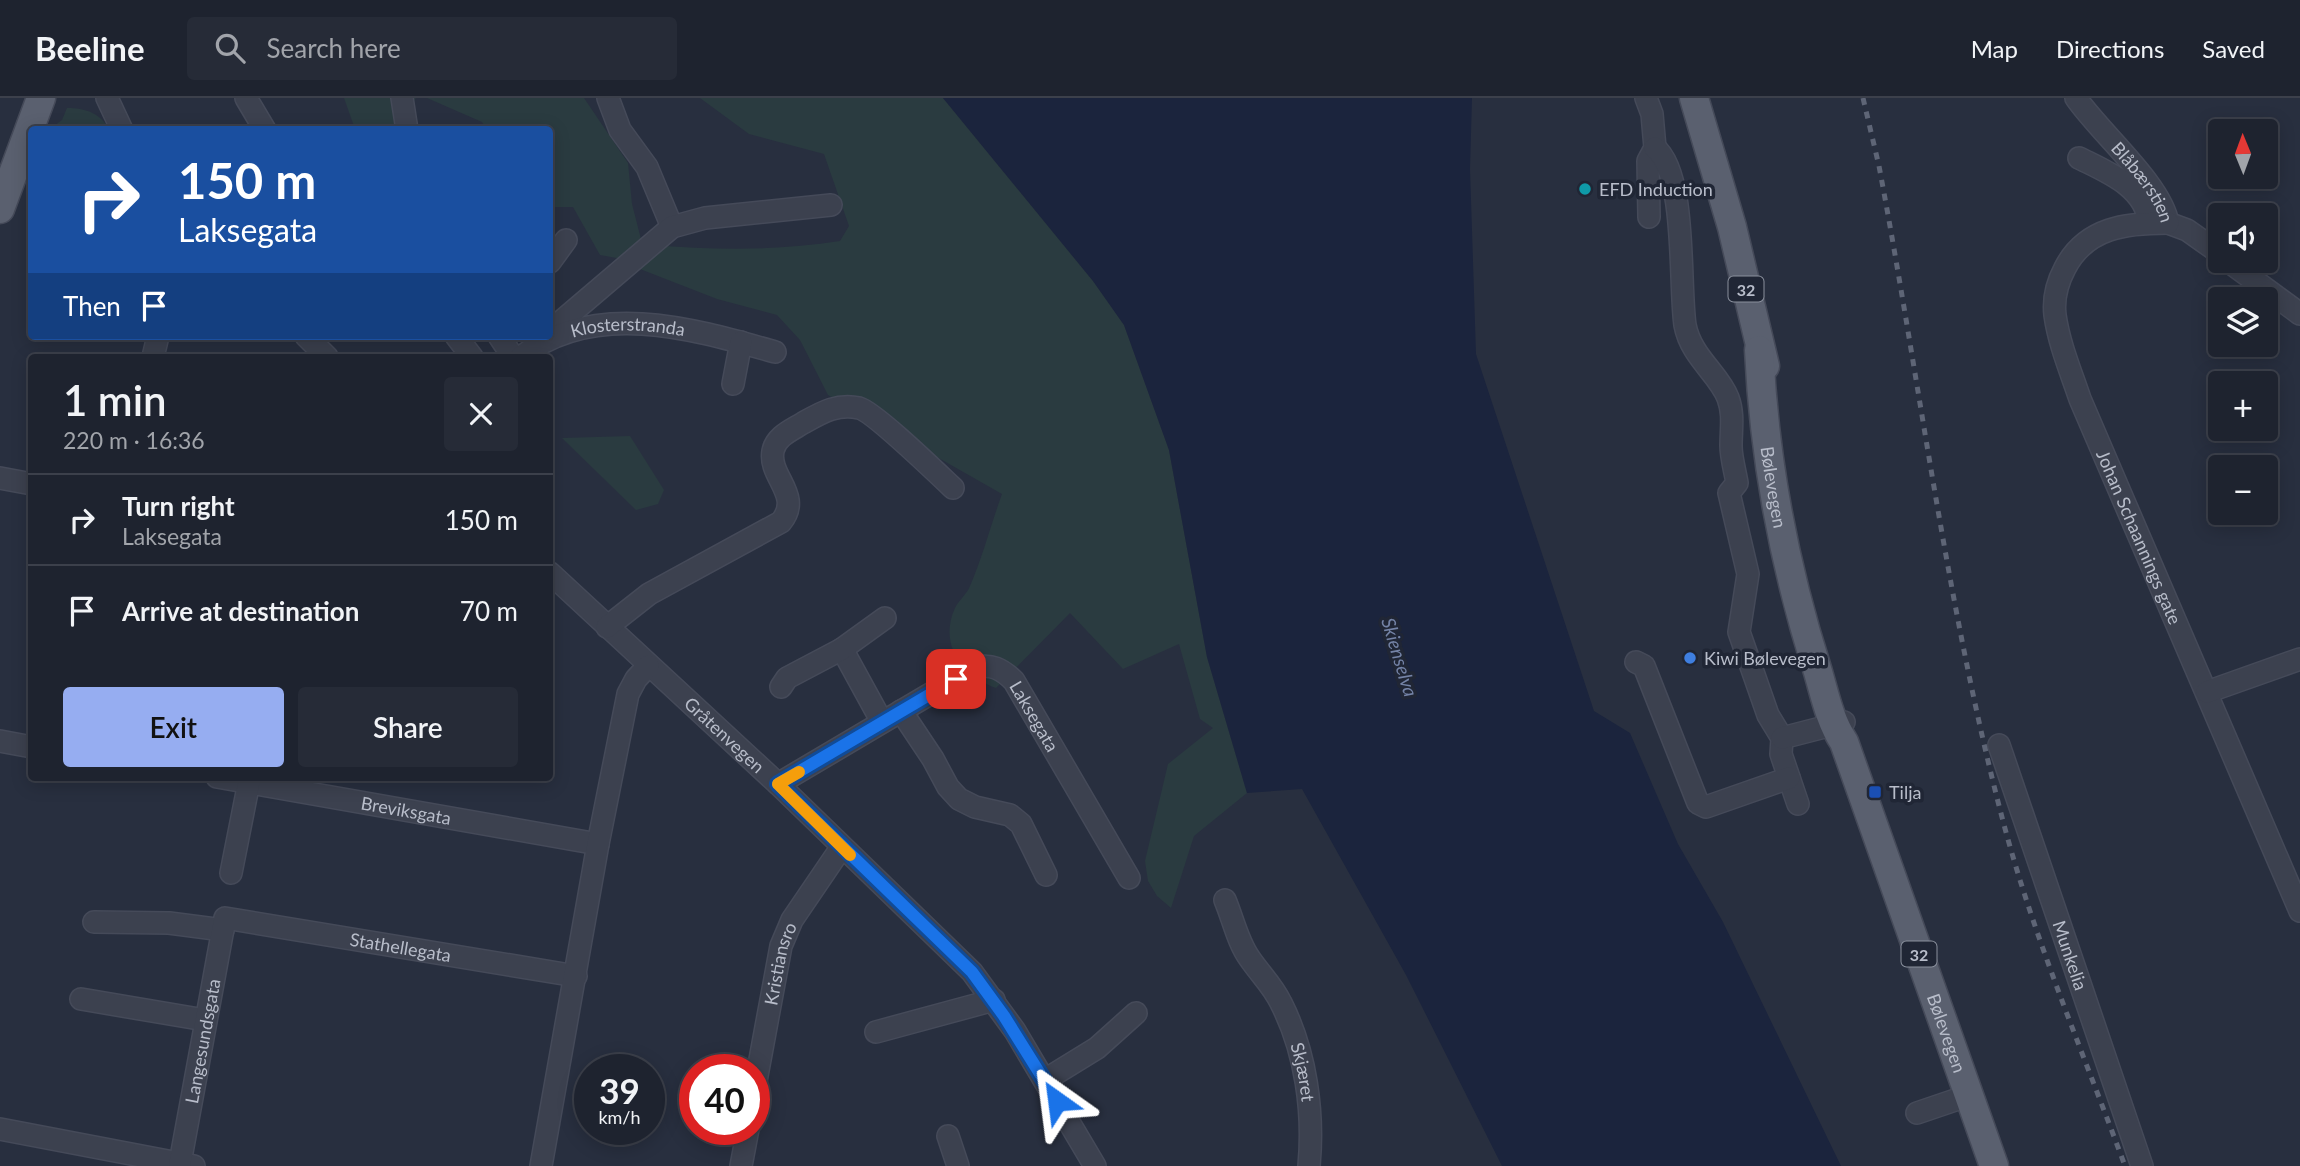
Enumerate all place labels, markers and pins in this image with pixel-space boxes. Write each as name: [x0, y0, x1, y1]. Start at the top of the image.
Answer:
place label: EFD Induction: [1599, 178, 1713, 200]
marker: EFD Induction: [1577, 181, 1593, 197]
place label: Kiwi Bølevegen: [1704, 647, 1826, 669]
pin: [926, 649, 986, 709]
marker: Kiwi Bølevegen: [1682, 650, 1698, 666]
place label: Tilja: [1889, 781, 1921, 803]
marker: Tilja: [1867, 784, 1883, 800]

